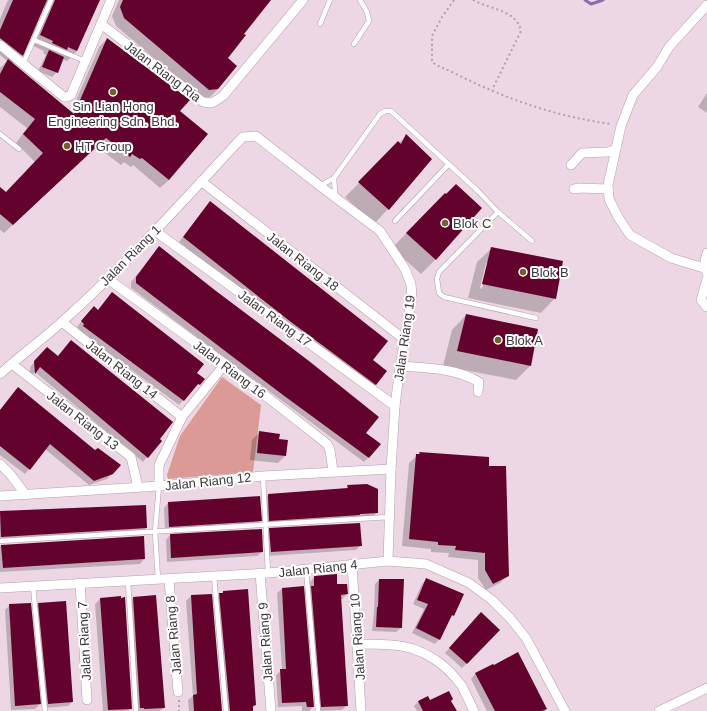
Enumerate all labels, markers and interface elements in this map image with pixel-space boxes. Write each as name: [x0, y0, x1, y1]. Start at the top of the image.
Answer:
street label: Jalan Riang Ria: [122, 38, 204, 105]
marker: Sin Lian Hong Engineering Sdn. Bhd.: [108, 87, 118, 97]
place label: Sin Lian Hong Engineering Sdn. Bhd.: [48, 99, 178, 129]
place label: HT Group: [75, 139, 132, 154]
marker: HT Group: [62, 141, 72, 151]
place label: Blok C: [453, 216, 491, 231]
marker: Blok C: [440, 218, 450, 228]
street label: Jalan Riang 1: [97, 222, 164, 289]
street label: Jalan Riang 18: [264, 229, 341, 294]
place label: Blok B: [531, 265, 569, 280]
marker: Blok B: [518, 267, 528, 277]
street label: Jalan Riang 17: [235, 287, 314, 350]
street label: Jalan Riang 19: [391, 294, 418, 382]
place label: Blok A: [506, 333, 543, 348]
marker: Blok A: [493, 335, 503, 345]
street label: Jalan Riang 14: [83, 337, 160, 402]
street label: Jalan Riang 16: [191, 337, 269, 401]
street label: Jalan Riang 13: [44, 388, 121, 453]
street label: Jalan Riang 12: [164, 470, 252, 493]
street label: Jalan Riang 4: [278, 557, 358, 580]
street label: Jalan Riang 10: [347, 593, 368, 681]
street label: Jalan Riang 8: [163, 595, 184, 675]
street label: Jalan Riang 7: [75, 601, 94, 681]
street label: Jalan Riang 9: [255, 602, 276, 682]

